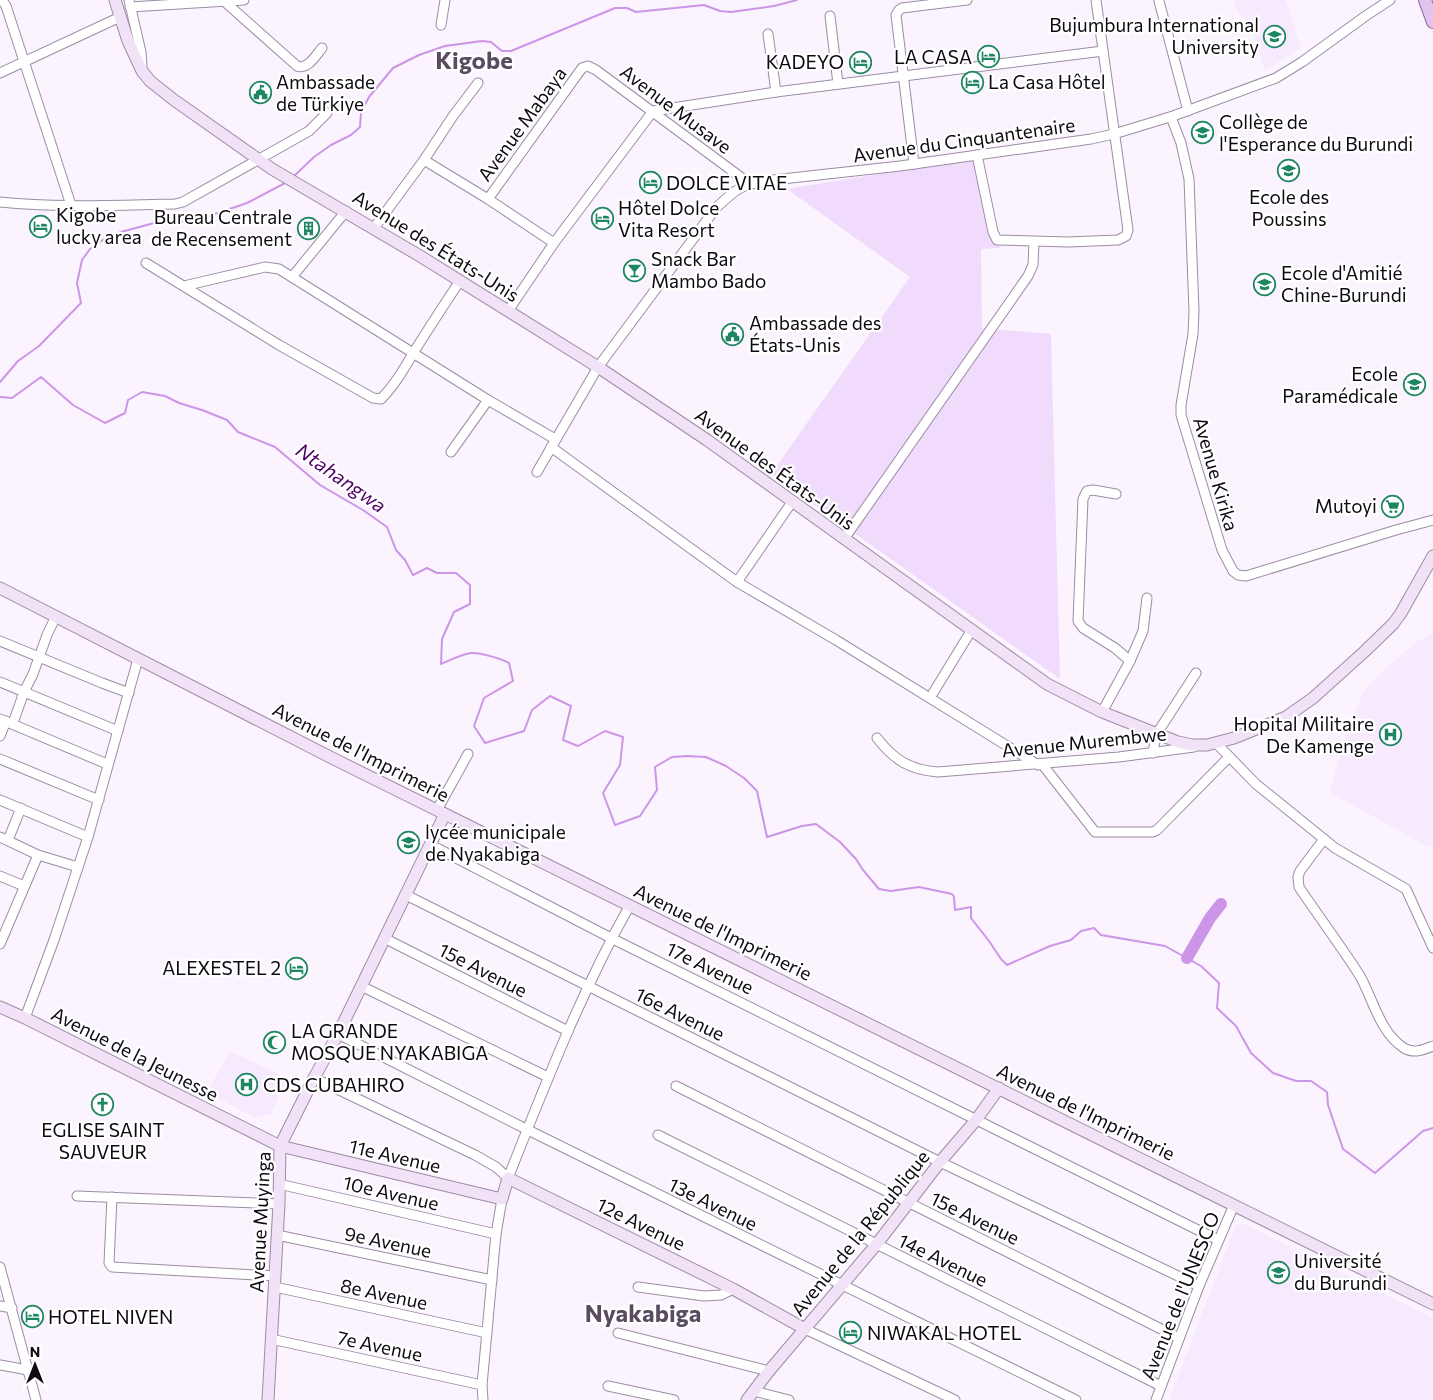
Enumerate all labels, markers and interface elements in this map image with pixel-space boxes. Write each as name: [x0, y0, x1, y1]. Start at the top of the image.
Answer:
place label: Bujumbura International University: [1049, 13, 1259, 58]
school or university icon: Bujumbura International University: [1263, 24, 1287, 48]
district label: Kigobe: [435, 45, 513, 74]
place label: LA CASA: [894, 45, 972, 68]
hotel icon: LA CASA: [976, 45, 1000, 69]
place label: KADEYO: [766, 50, 844, 73]
hotel icon: KADEYO: [848, 50, 872, 74]
street label: Avenue Musave: [616, 59, 737, 158]
street label: Avenue Mabaya: [472, 62, 571, 185]
place label: Ambassade de Türkiye: [276, 70, 375, 115]
hotel icon: La Casa Hôtel: [960, 70, 984, 94]
place label: La Casa Hôtel: [988, 70, 1106, 93]
public building icon: Ambassade de Türkiye: [248, 81, 272, 105]
place label: Collège de l'Esperance du Burundi: [1219, 110, 1413, 155]
street label: Avenue du Cinquantenaire: [851, 113, 1077, 166]
school or university icon: Collège de l'Esperance du Burundi: [1191, 121, 1215, 145]
school or university icon: Ecole des Poussins: [1277, 159, 1301, 183]
hotel icon: DOLCE VITAE: [638, 171, 662, 195]
place label: DOLCE VITAE: [666, 171, 787, 194]
street label: Avenue des États-Unis: [349, 185, 524, 306]
place label: Ecole des Poussins: [1249, 185, 1329, 230]
place label: Hôtel Dolce Vita Resort: [618, 196, 719, 241]
place label: Kigobe lucky area: [56, 203, 142, 248]
place label: Bureau Centrale de Recensement: [151, 205, 292, 250]
hotel icon: Hôtel Dolce Vita Resort: [590, 207, 614, 231]
hotel icon: Kigobe lucky area: [28, 214, 52, 238]
building icon: Bureau Centrale de Recensement: [296, 216, 320, 240]
place label: Snack Bar Mambo Bado: [651, 247, 766, 292]
bar icon: Snack Bar Mambo Bado: [623, 258, 647, 282]
place label: Ecole d'Amitié Chine-Burundi: [1281, 261, 1407, 306]
school or university icon: Ecole d'Amitié Chine-Burundi: [1253, 272, 1277, 296]
place label: Ambassade des États-Unis: [749, 311, 881, 356]
public building icon: Ambassade des États-Unis: [721, 322, 745, 346]
place label: Ecole Paramédicale: [1282, 362, 1398, 407]
school or university icon: Ecole Paramédicale: [1402, 373, 1426, 397]
street label: Avenue des États-Unis: [691, 403, 860, 534]
street label: Avenue Kirika: [1189, 414, 1244, 533]
water label: Ntahangwa: [292, 437, 391, 517]
place label: Mutoyi: [1315, 494, 1377, 517]
supermarket icon: Mutoyi: [1381, 494, 1405, 518]
street label: Avenue de l'Imprimerie: [269, 697, 453, 806]
place label: Hopital Militaire De Kamenge: [1233, 712, 1374, 757]
street label: Avenue Murembwe: [1000, 721, 1167, 762]
hospital icon: Hopital Militaire De Kamenge: [1378, 723, 1402, 747]
place label: lycée municipale de Nyakabiga: [425, 820, 566, 865]
school or university icon: lycée municipale de Nyakabiga: [397, 831, 421, 855]
street label: Avenue de l'Imprimerie: [631, 878, 816, 985]
street label: 17e Avenue: [663, 937, 758, 999]
street label: 15e Avenue: [435, 938, 531, 1002]
place label: ALEXESTEL 2: [162, 956, 281, 979]
hotel icon: ALEXESTEL 2: [285, 956, 309, 980]
street label: 16e Avenue: [632, 982, 729, 1045]
street label: Avenue de la Jeunesse: [48, 1001, 223, 1106]
place label: LA GRANDE MOSQUE NYAKABIGA: [291, 1019, 488, 1064]
mosque icon: LA GRANDE MOSQUE NYAKABIGA: [263, 1030, 287, 1054]
street label: Avenue de l'Imprimerie: [994, 1058, 1179, 1165]
hospital icon: CDS CUBAHIRO: [235, 1073, 259, 1097]
place label: CDS CUBAHIRO: [263, 1073, 405, 1096]
church icon: EGLISE SAINT SAUVEUR: [91, 1092, 115, 1116]
place label: EGLISE SAINT SAUVEUR: [41, 1118, 165, 1163]
street label: 11e Avenue: [347, 1134, 443, 1177]
street label: Avenue de la République: [786, 1145, 934, 1320]
street label: Avenue Muyinga: [244, 1151, 275, 1293]
street label: 10e Avenue: [341, 1170, 441, 1215]
street label: 13e Avenue: [665, 1172, 761, 1235]
street label: 15e Avenue: [927, 1186, 1023, 1249]
street label: 12e Avenue: [593, 1192, 689, 1255]
street label: Avenue de l'UNESCO: [1135, 1208, 1224, 1383]
street label: 9e Avenue: [342, 1221, 434, 1262]
street label: 14e Avenue: [895, 1228, 992, 1291]
place label: Université du Burundi: [1294, 1249, 1387, 1294]
school or university icon: Université du Burundi: [1266, 1260, 1290, 1284]
street label: 8e Avenue: [338, 1273, 430, 1314]
district label: Nyakabiga: [585, 1298, 701, 1327]
hotel icon: HOTEL NIVEN: [20, 1305, 44, 1329]
place label: HOTEL NIVEN: [48, 1305, 173, 1328]
hotel icon: NIWAKAL HOTEL: [839, 1321, 863, 1345]
place label: NIWAKAL HOTEL: [867, 1321, 1022, 1344]
street label: 7e Avenue: [336, 1325, 425, 1366]
north arrow: [10, 1340, 60, 1390]
text: N: [30, 1343, 40, 1360]

